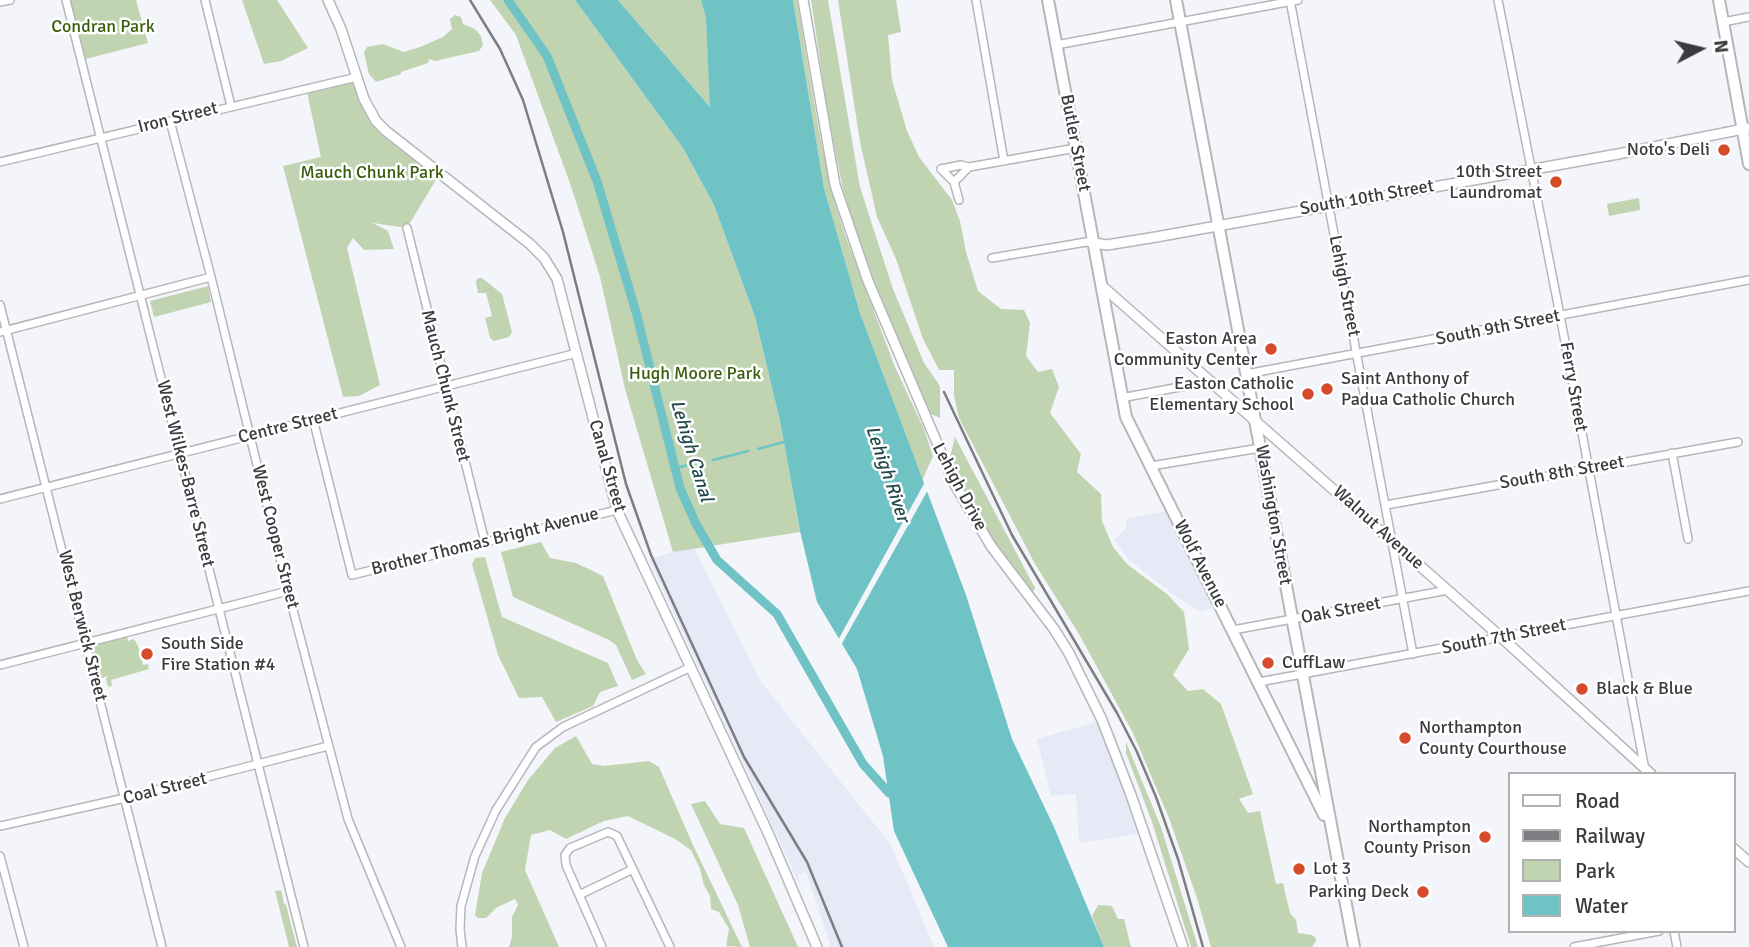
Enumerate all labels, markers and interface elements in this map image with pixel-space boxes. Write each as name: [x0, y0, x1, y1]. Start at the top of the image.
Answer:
north arrow: [1665, 14, 1735, 84]
park label: Condran Park: [51, 16, 155, 38]
text: N: [1708, 38, 1734, 54]
street label: Butler Street: [1055, 93, 1095, 193]
street label: Iron Street: [136, 98, 220, 138]
place label: Noto's Deli: [1627, 139, 1710, 161]
marker: Noto's Deli: [1716, 142, 1732, 158]
place label: 10th Street Laundromat: [1449, 161, 1542, 204]
park label: Mauch Chunk Park: [300, 162, 444, 184]
marker: 10th Street Laundromat: [1548, 174, 1564, 190]
street label: South 10th Street: [1298, 176, 1436, 220]
street label: Lehigh Street: [1324, 233, 1364, 339]
street label: South 9th Street: [1434, 305, 1562, 351]
street label: Mauch Chunk Street: [416, 308, 474, 464]
place label: Easton Area Community Center: [1114, 328, 1257, 370]
street label: Ferry Street: [1554, 340, 1592, 434]
marker: Easton Area Community Center: [1263, 341, 1279, 357]
park label: Hugh Moore Park: [629, 363, 761, 385]
place label: Saint Anthony of Padua Catholic Church: [1341, 368, 1515, 410]
place label: Easton Catholic Elementary School: [1149, 373, 1294, 416]
street label: West Wilkes-Barre Street: [151, 378, 219, 570]
marker: Saint Anthony of Padua Catholic Church: [1319, 381, 1335, 397]
marker: Easton Catholic Elementary School: [1300, 386, 1316, 402]
water label: Lehigh Canal: [665, 397, 717, 505]
street label: Centre Street: [236, 403, 340, 449]
street label: Canal Street: [584, 417, 630, 515]
water label: Lehigh River: [860, 423, 914, 525]
street label: Lehigh Drive: [927, 439, 991, 535]
street label: Washington Street: [1250, 443, 1296, 587]
street label: South 8th Street: [1498, 451, 1626, 495]
street label: West Cooper Street: [247, 463, 303, 611]
street label: Walnut Avenue: [1328, 481, 1428, 575]
street label: Brother Thomas Bright Avenue: [369, 503, 601, 581]
street label: Wolf Avenue: [1169, 517, 1231, 611]
street label: West Berwick Street: [53, 548, 111, 704]
street label: Oak Street: [1299, 593, 1383, 629]
street label: South 7th Street: [1440, 614, 1568, 660]
place label: South Side Fire Station #4: [161, 633, 276, 676]
marker: South Side Fire Station #4: [139, 646, 155, 662]
place label: CuffLaw: [1282, 652, 1345, 674]
marker: CuffLaw: [1260, 655, 1276, 671]
place label: Black & Blue: [1596, 678, 1693, 700]
marker: Black & Blue: [1574, 681, 1590, 697]
place label: Northampton County Courthouse: [1419, 717, 1567, 760]
marker: Northampton County Courthouse: [1397, 730, 1413, 746]
street label: Coal Street: [121, 768, 209, 810]
legend: [1508, 772, 1735, 933]
text: Road: [1575, 788, 1620, 814]
place label: Northampton County Prison: [1364, 816, 1471, 858]
text: Railway: [1575, 823, 1645, 849]
marker: Northampton County Prison: [1477, 829, 1493, 845]
place label: Lot 3: [1313, 858, 1351, 880]
text: Park: [1575, 858, 1615, 884]
marker: Lot 3: [1291, 861, 1307, 877]
place label: Parking Deck: [1308, 881, 1409, 903]
marker: Parking Deck: [1415, 884, 1431, 900]
text: Water: [1575, 893, 1628, 919]

